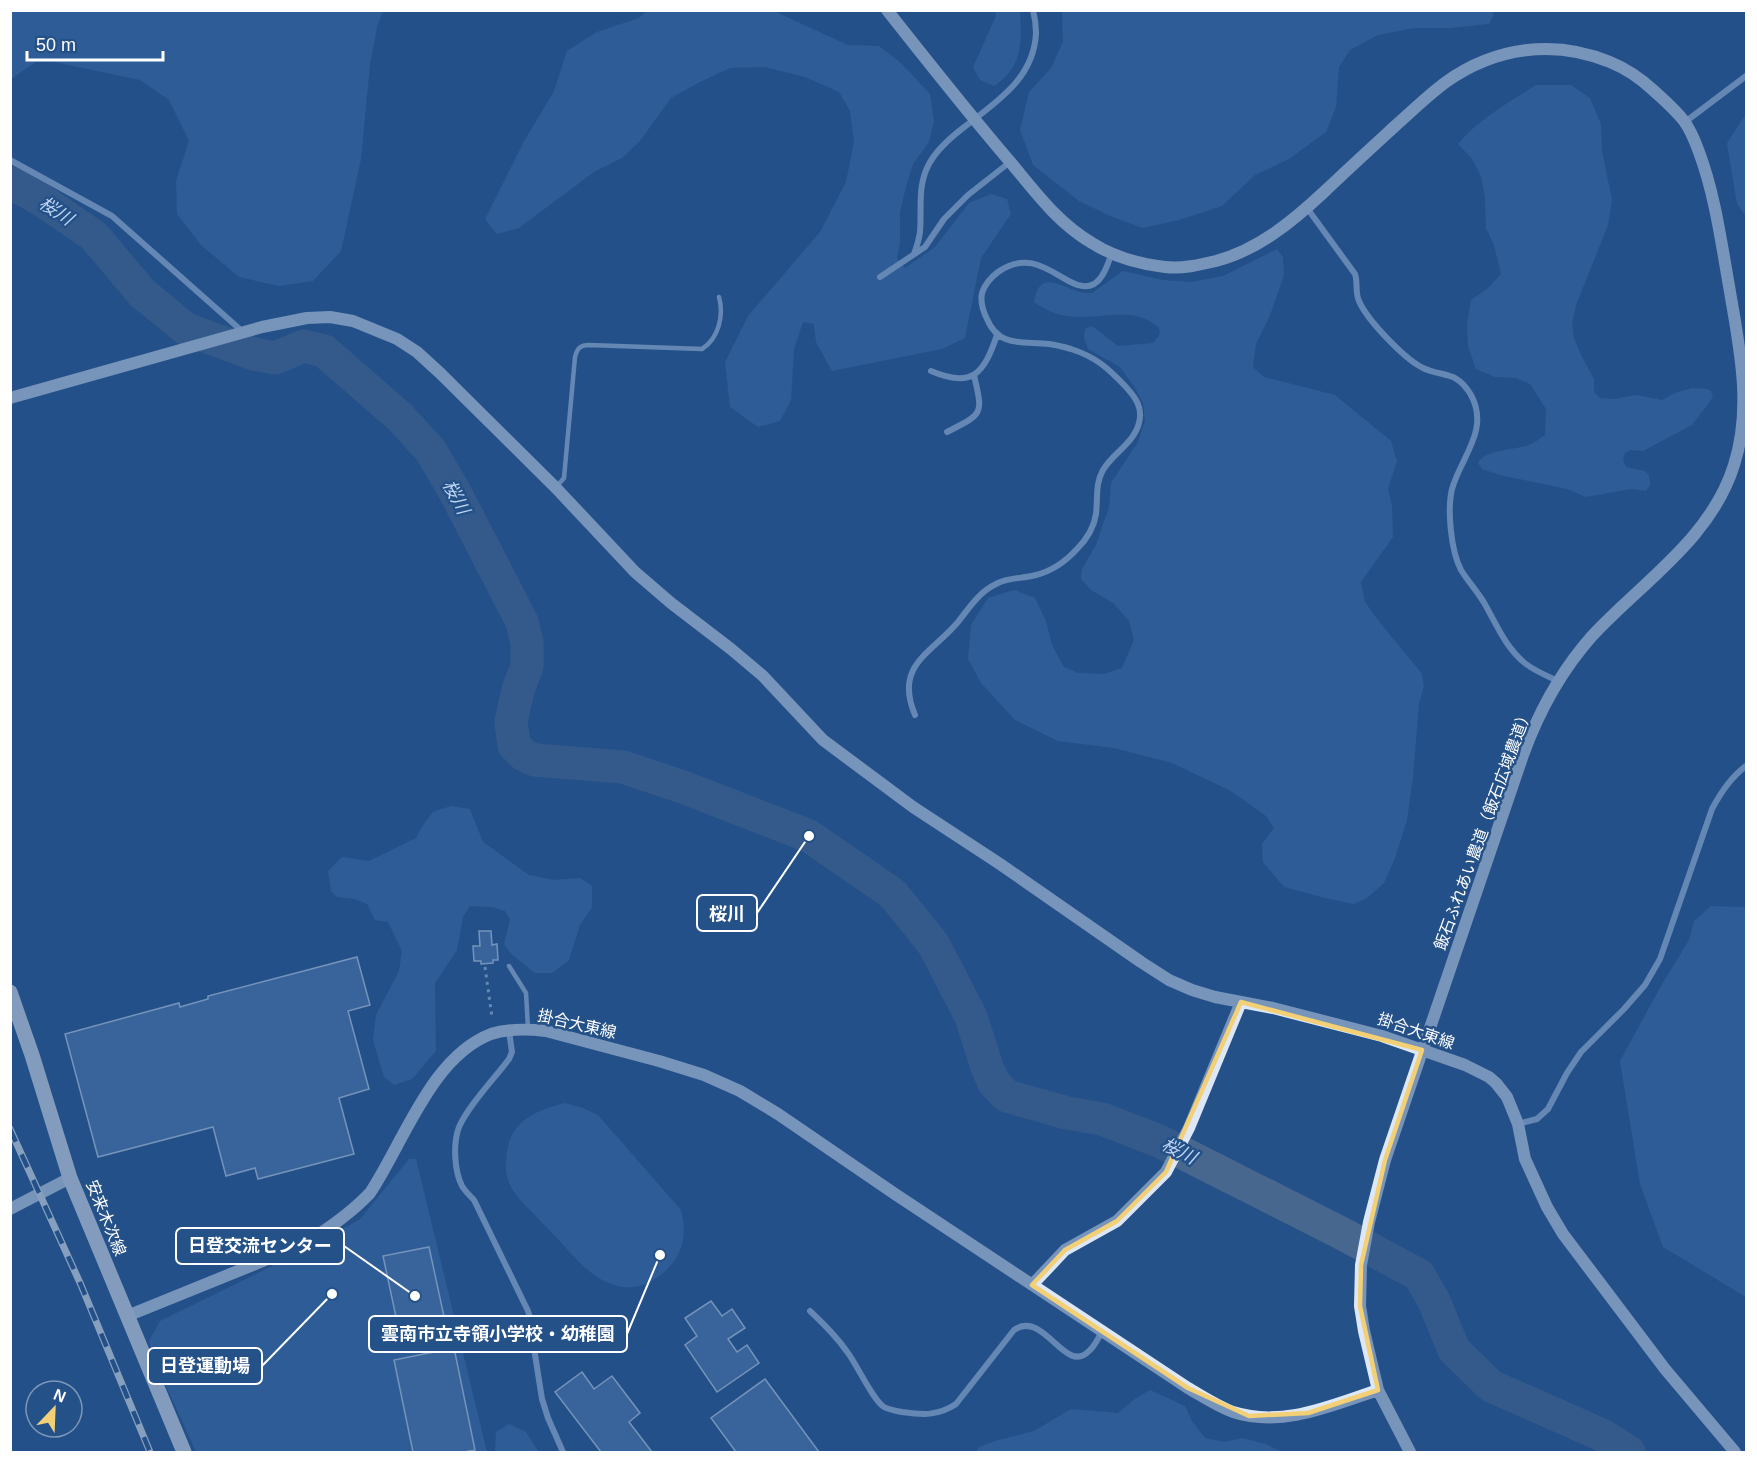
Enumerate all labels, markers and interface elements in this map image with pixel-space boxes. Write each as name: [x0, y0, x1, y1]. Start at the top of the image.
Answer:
scale bar: [27, 24, 164, 62]
text: 50 m: [36, 35, 76, 55]
water label: 桜川: [35, 193, 78, 230]
water label: 桜川: [439, 476, 474, 519]
street label: 飯石ふれあい農道（飯石広域農道）: [1431, 706, 1535, 952]
callout: 桜川: [697, 895, 757, 931]
text: 桜川: [709, 904, 745, 924]
street label: 掛合大東線: [536, 1007, 618, 1041]
street label: 掛合大東線: [1375, 1010, 1457, 1052]
water label: 桜川: [1158, 1134, 1201, 1169]
street label: 安来木次線: [83, 1178, 129, 1258]
callout: 日登交流センター: [176, 1228, 344, 1264]
text: 日登交流センター: [188, 1236, 332, 1256]
callout: 雲南市立寺領小学校・幼稚園: [369, 1316, 627, 1352]
text: 雲南市立寺領小学校・幼稚園: [381, 1324, 615, 1344]
callout: 日登運動場: [148, 1348, 262, 1384]
text: 日登運動場: [160, 1356, 250, 1376]
north arrow: [24, 1379, 84, 1439]
text: N: [51, 1386, 68, 1406]

